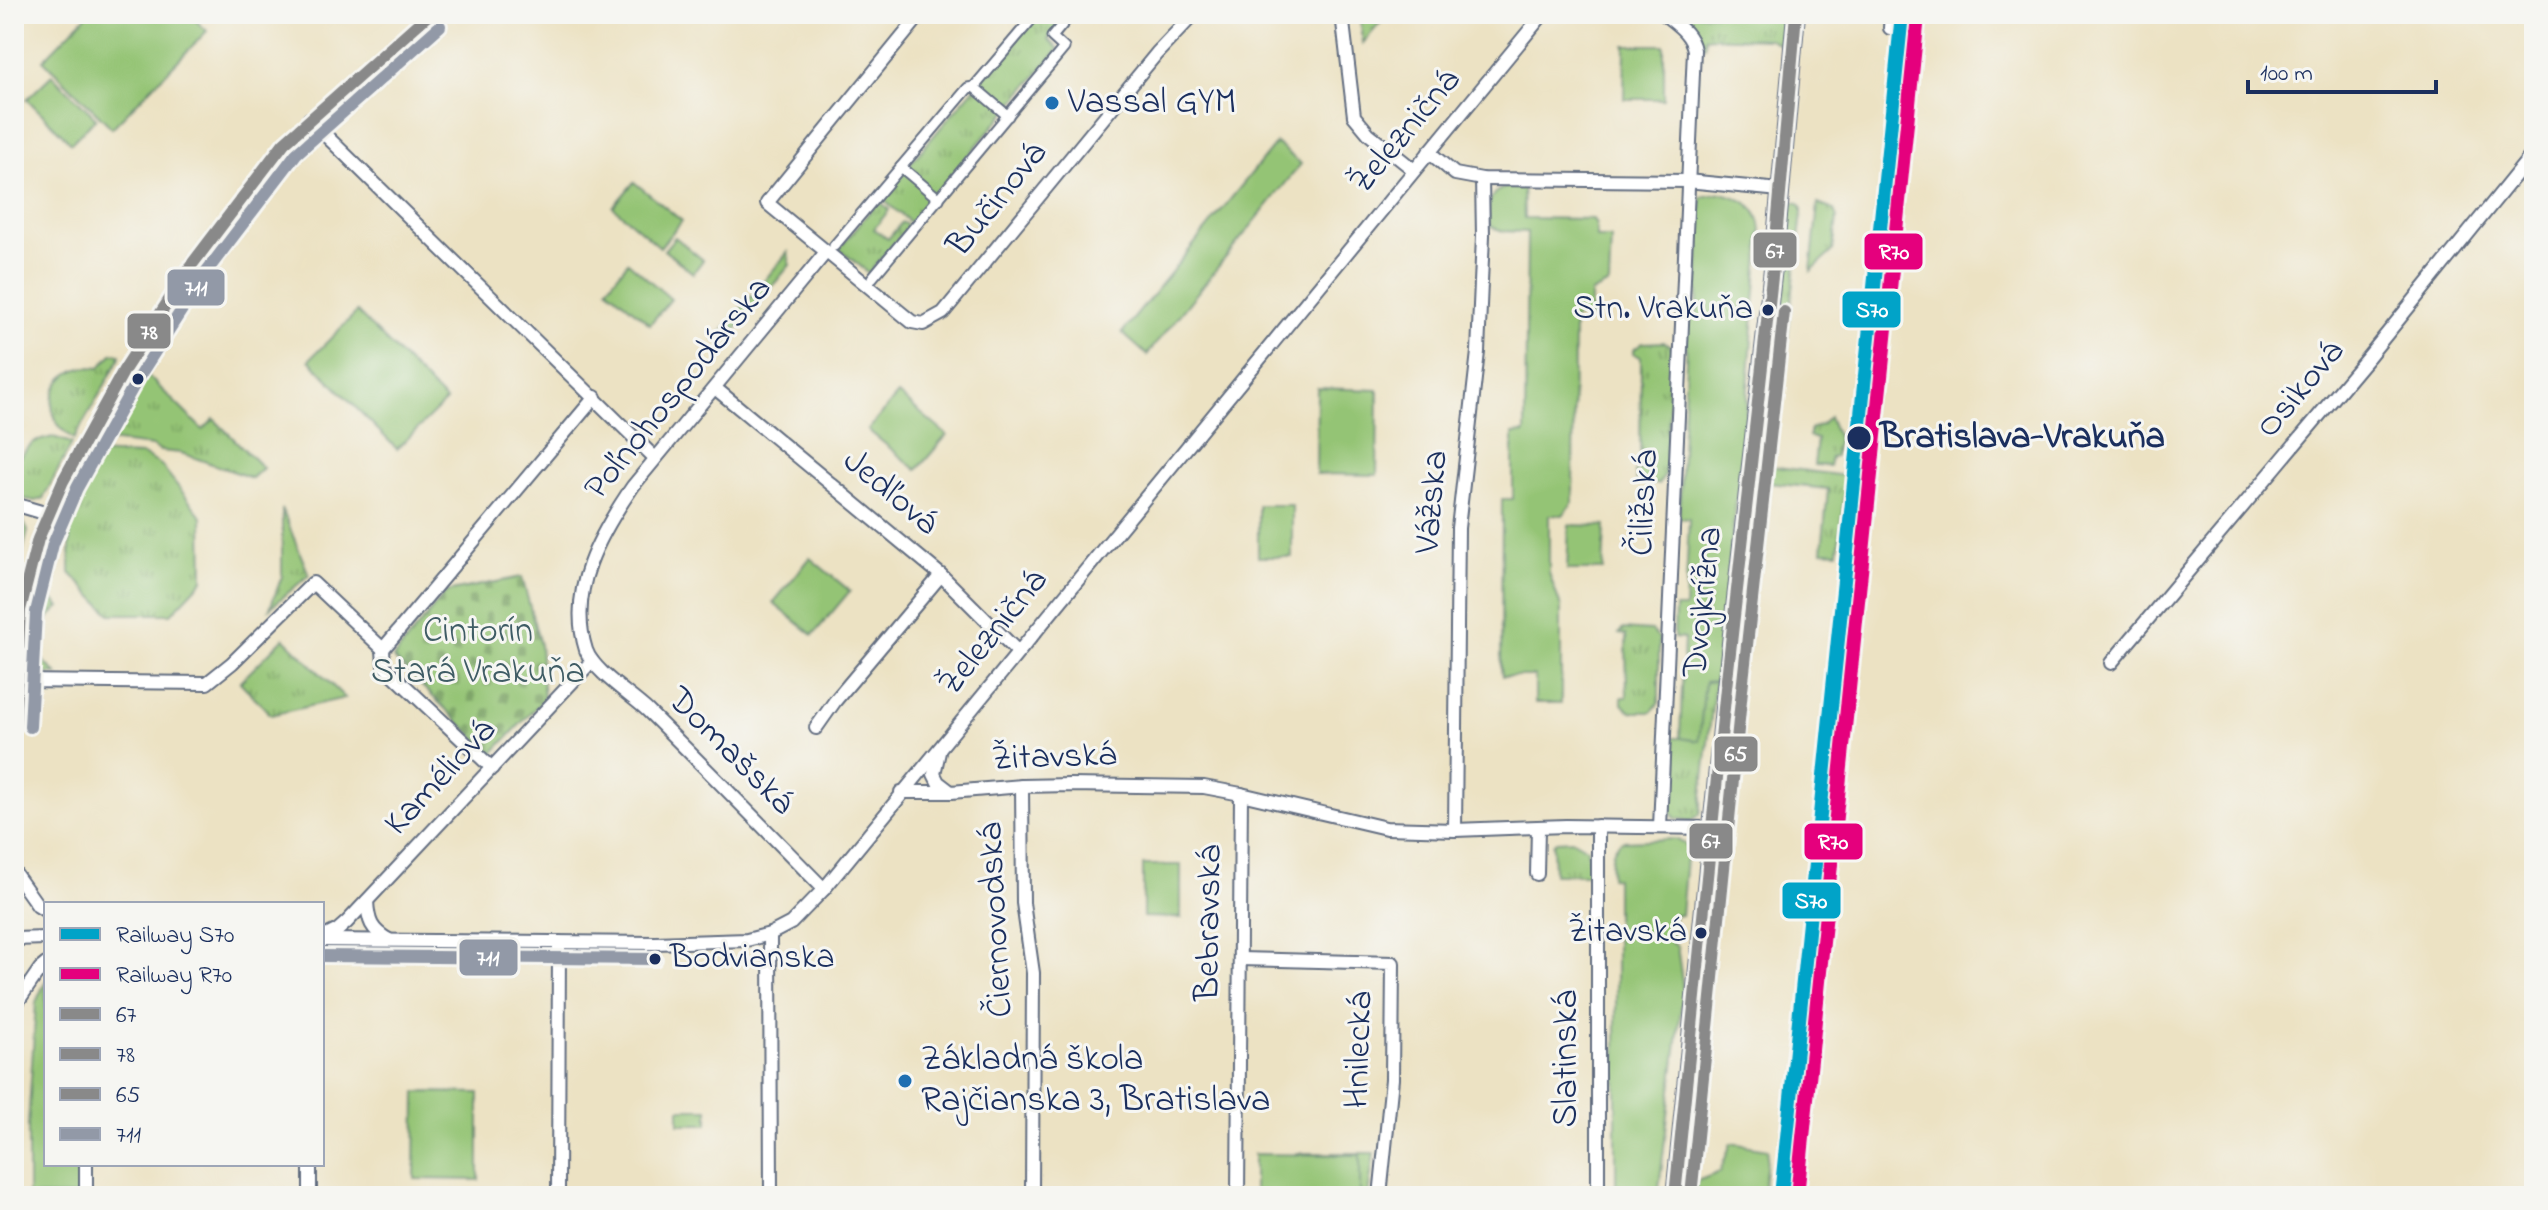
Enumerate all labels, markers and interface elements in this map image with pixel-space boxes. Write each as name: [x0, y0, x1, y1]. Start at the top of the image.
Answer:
scale bar: [2248, 44, 2436, 94]
text: 100 m: [2260, 57, 2313, 92]
street label: Železničná: [1337, 58, 1475, 206]
place label: Vassal GYM: [1067, 77, 1236, 130]
marker: Vassal GYM: [1043, 94, 1061, 112]
street label: Bučinová: [934, 131, 1061, 270]
line badge: 67: [1752, 231, 1798, 269]
line badge: R70: [1863, 232, 1924, 271]
text: 67: [1766, 237, 1785, 269]
text: R70: [1879, 238, 1910, 270]
street label: Poľnohospodárska: [572, 266, 786, 512]
line badge: 711: [166, 268, 226, 307]
text: 711: [184, 274, 208, 306]
place label: Stn. Vrakuňa: [1573, 285, 1753, 335]
line badge: S70: [1841, 290, 1902, 329]
text: S70: [1856, 296, 1889, 328]
marker: Stn. Vrakuňa: [1760, 302, 1776, 318]
line badge: 78: [126, 312, 172, 350]
text: 78: [140, 318, 158, 350]
street label: Osiková: [2244, 329, 2358, 451]
unlabelled marker: [130, 371, 146, 387]
place label: Bratislava-Vrakuňa: [1878, 412, 2165, 465]
marker: Bratislava-Vrakuňa: [1845, 424, 1873, 452]
street label: Jedľová: [830, 437, 950, 549]
street label: Vážska: [1402, 448, 1464, 557]
street label: Čiližská: [1616, 449, 1674, 557]
street label: Dvojkrížna: [1670, 524, 1738, 681]
street label: Železničná: [926, 558, 1062, 708]
park label: Cintorín Stará Vrakuňa: [371, 606, 585, 700]
street label: Domašská: [653, 675, 806, 828]
street label: Kaméliová: [372, 707, 510, 849]
street label: Žitavská: [991, 729, 1117, 787]
line badge: 65: [1713, 735, 1759, 773]
text: 65: [1725, 740, 1748, 772]
street label: Čiernovodská: [965, 821, 1029, 1019]
line badge: 67: [1688, 822, 1734, 860]
line badge: R70: [1803, 822, 1864, 861]
text: 67: [1702, 827, 1721, 859]
text: R70: [1818, 828, 1849, 860]
street label: Bebravská: [1182, 844, 1238, 1003]
line badge: S70: [1781, 881, 1842, 920]
text: S70: [1795, 887, 1828, 919]
legend: [44, 902, 324, 1166]
place label: Žitavská: [1568, 908, 1686, 958]
text: Railway S70: [116, 919, 234, 955]
marker: Žitavská: [1693, 925, 1709, 941]
place label: Bodvianska: [669, 934, 835, 984]
line badge: 711: [458, 938, 519, 977]
text: 711: [476, 944, 500, 976]
marker: Bodvianska: [647, 951, 663, 967]
text: Railway R70: [116, 959, 232, 995]
street label: Hnilecká: [1331, 990, 1389, 1110]
street label: Slatinská: [1541, 990, 1594, 1128]
text: 67: [116, 999, 137, 1034]
place label: Základná škola Rajčianska 3, Bratislava: [921, 1034, 1270, 1128]
text: 78: [116, 1039, 135, 1074]
marker: Základná škola Rajčianska 3, Bratislava: [896, 1072, 914, 1090]
text: 65: [116, 1079, 141, 1114]
text: 711: [116, 1119, 142, 1154]

